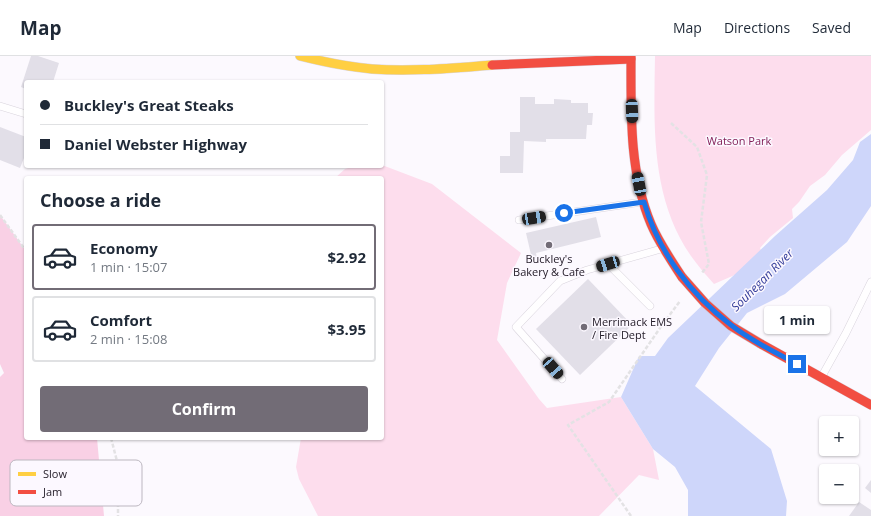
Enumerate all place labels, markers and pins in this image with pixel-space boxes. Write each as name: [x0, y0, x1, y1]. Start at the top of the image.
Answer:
marker: Buckley's Bakery & Cafe: [544, 240, 554, 250]
place label: Buckley's Bakery & Cafe: [513, 251, 585, 279]
place label: Merrimack EMS / Fire Dept: [592, 314, 672, 342]
marker: Merrimack EMS / Fire Dept: [579, 322, 589, 332]

